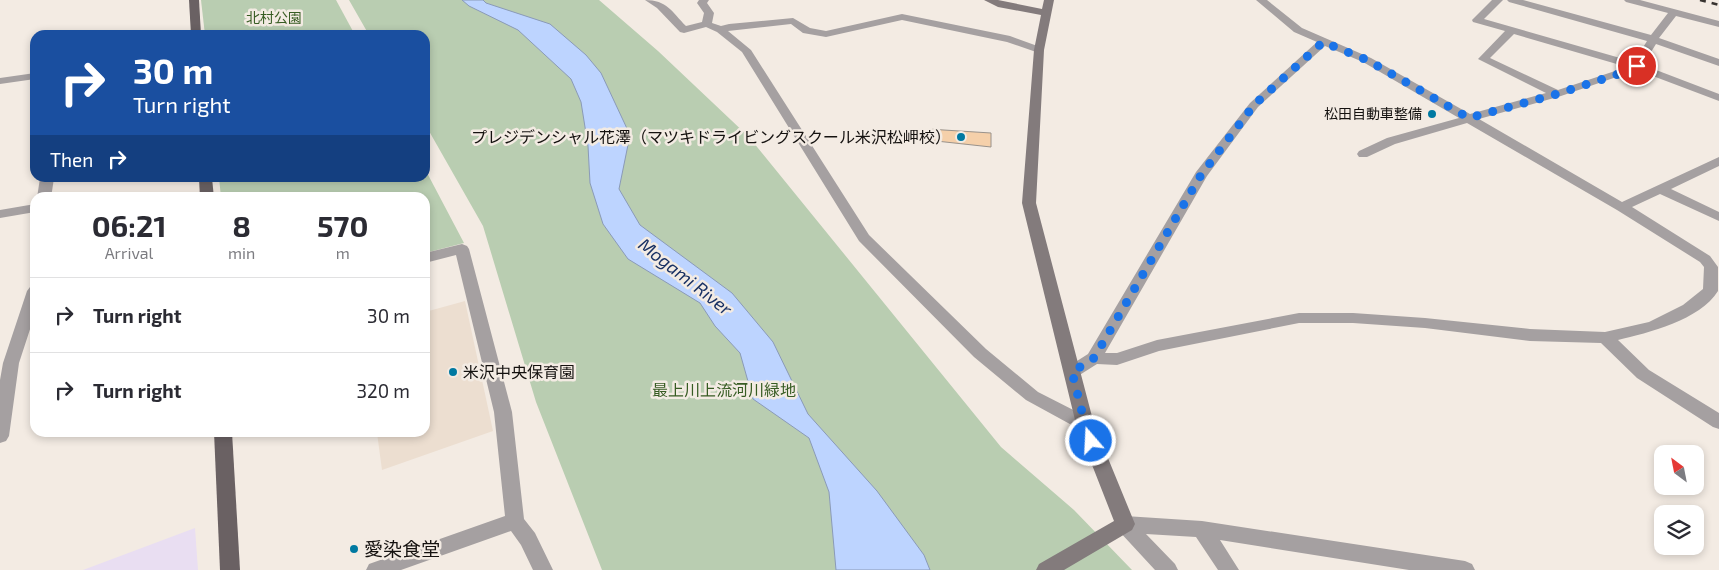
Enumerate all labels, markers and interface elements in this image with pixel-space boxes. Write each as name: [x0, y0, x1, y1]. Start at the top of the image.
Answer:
park label: 北村公園: [246, 9, 302, 26]
pin: [1616, 45, 1658, 87]
text: 30 m: [133, 49, 213, 91]
icon: right: [50, 50, 115, 115]
icon: arrive: [1623, 52, 1651, 80]
text: Turn right: [133, 91, 231, 117]
place label: 松田自動車整備: [1324, 105, 1422, 122]
marker: 松田自動車整備: [1426, 108, 1438, 120]
place label: プレジデンシャル花澤（マツキドライビングスクール米沢松岬校）: [471, 127, 951, 146]
marker: プレジデンシャル花澤（マツキドライビングスクール米沢松岬校）: [955, 131, 967, 143]
icon: right: [103, 145, 131, 173]
text: Then: [50, 148, 93, 171]
text: 06:21: [92, 207, 166, 243]
text: 8: [232, 207, 251, 243]
text: 570: [317, 207, 368, 243]
water label: Mogami River: [634, 233, 737, 320]
text: Arrival: [105, 243, 153, 262]
text: min: [228, 243, 255, 262]
text: m: [336, 243, 350, 262]
icon: right: [50, 301, 78, 329]
text: Turn right: [93, 304, 181, 327]
text: 30 m: [367, 304, 410, 327]
place label: 米沢中央保育園: [463, 362, 575, 381]
marker: 米沢中央保育園: [447, 366, 459, 378]
icon: right: [50, 376, 78, 404]
text: Turn right: [93, 379, 181, 402]
text: 320 m: [356, 379, 410, 402]
park label: 最上川上流河川緑地: [652, 380, 796, 399]
position arrow: [1064, 414, 1116, 466]
north arrow: [1654, 445, 1704, 495]
map controls: [1654, 445, 1704, 555]
button: layers: [1654, 505, 1704, 555]
place label: 愛染食堂: [364, 537, 440, 560]
marker: 愛染食堂: [348, 543, 360, 555]

